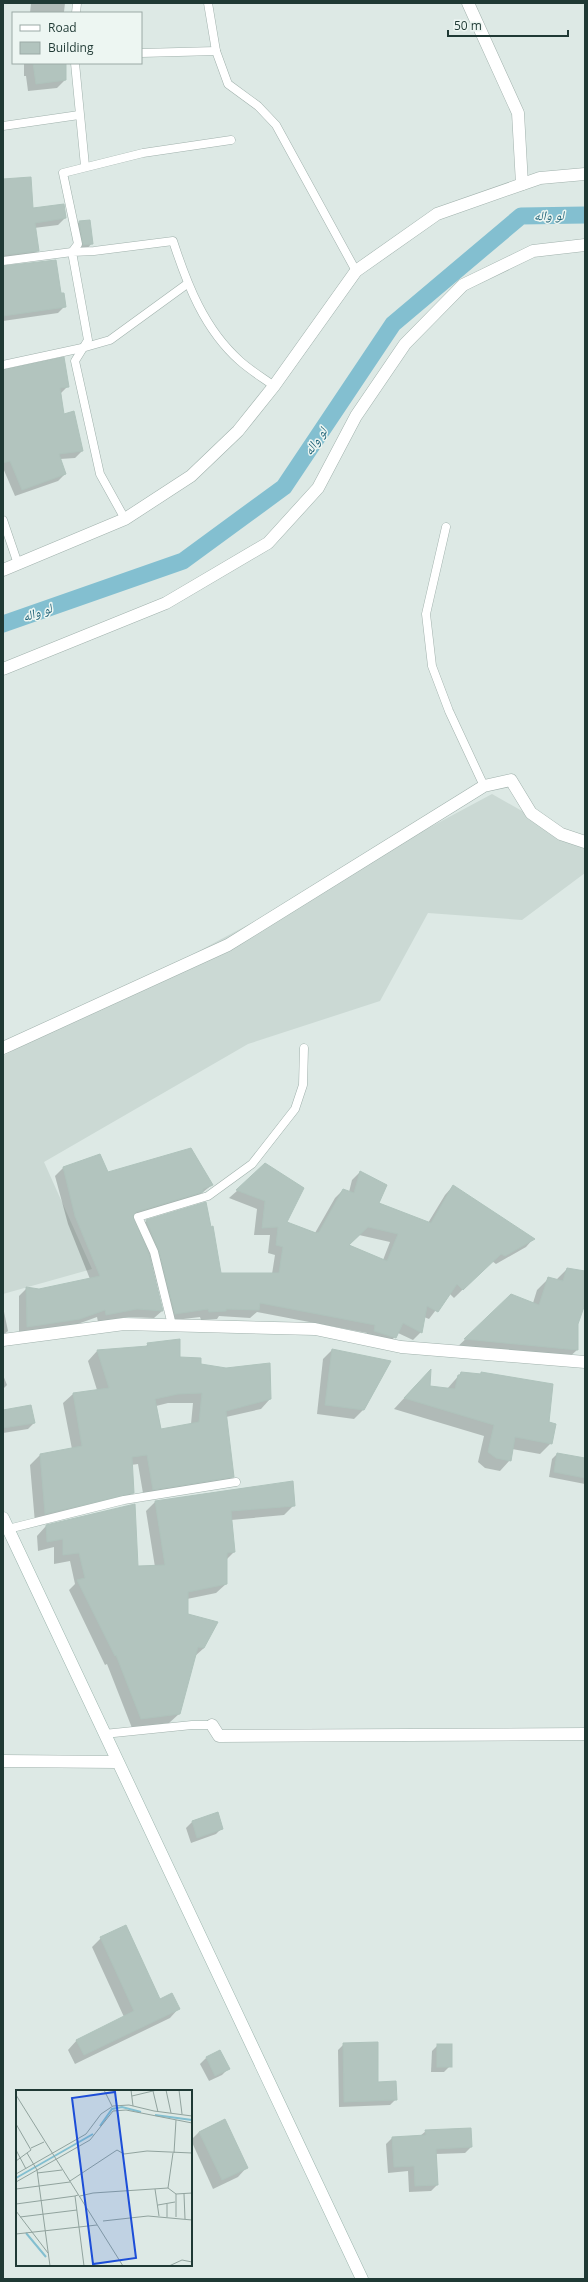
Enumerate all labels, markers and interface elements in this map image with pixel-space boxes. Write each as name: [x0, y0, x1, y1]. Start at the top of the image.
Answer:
legend: [12, 12, 142, 64]
scale bar: [448, 12, 568, 38]
text: 50 m: [454, 17, 482, 34]
text: Road: [48, 19, 77, 36]
text: Building: [48, 39, 94, 56]
water label: لو واله: [534, 206, 565, 224]
water label: لو واله: [299, 422, 332, 458]
water label: لو واله: [20, 598, 55, 625]
inset map: [16, 2090, 192, 2266]

